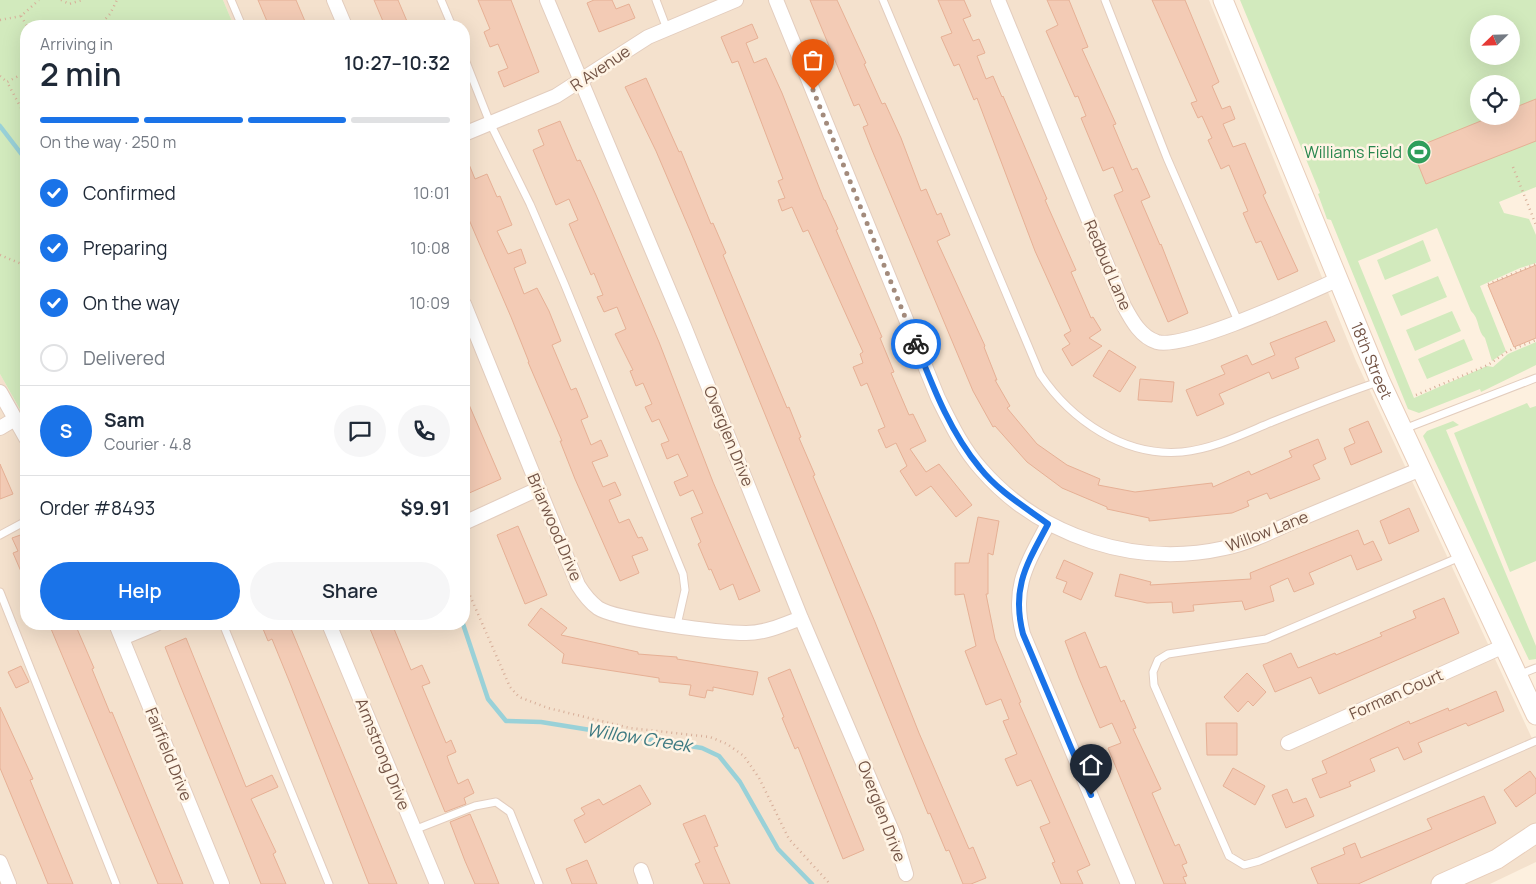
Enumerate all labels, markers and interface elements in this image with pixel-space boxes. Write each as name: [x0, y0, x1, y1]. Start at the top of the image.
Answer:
north arrow: [1470, 15, 1520, 65]
map controls: [1470, 15, 1520, 125]
text: Arriving in: [40, 33, 113, 55]
pin: [792, 39, 834, 90]
street label: R Avenue: [566, 40, 634, 96]
icon: bag: [799, 46, 827, 74]
text: 10:27–10:32: [344, 50, 450, 76]
text: 2 min: [40, 52, 122, 96]
button: locate: [1470, 75, 1520, 125]
text: On the way · 250 m: [40, 131, 176, 153]
sports icon: Williams Field: [1406, 139, 1432, 165]
place label: Williams Field: [1304, 141, 1402, 163]
icon: check: [40, 179, 68, 207]
text: Confirmed: [83, 180, 176, 206]
text: 10:01: [413, 182, 450, 204]
street label: Redbud Lane: [1079, 216, 1137, 314]
icon: check: [40, 234, 68, 262]
text: Preparing: [83, 235, 168, 261]
text: 10:08: [410, 237, 450, 259]
icon: check: [40, 289, 68, 317]
text: On the way: [83, 290, 180, 316]
text: 10:09: [410, 292, 450, 314]
courier: [891, 319, 941, 369]
street label: 18th Street: [1346, 319, 1398, 403]
icon: bike: [902, 330, 930, 358]
text: Delivered: [83, 345, 165, 371]
street label: Overglen Drive: [699, 382, 759, 490]
button: chat: [334, 405, 386, 457]
button: phone: [398, 405, 450, 457]
text: Sam: [104, 407, 145, 433]
text: S: [60, 418, 72, 444]
text: Courier · 4.8: [104, 433, 192, 455]
street label: Briarwood Drive: [522, 470, 588, 584]
text: Order #8493: [40, 495, 155, 521]
text: $9.91: [400, 495, 450, 521]
street label: Willow Lane: [1223, 505, 1311, 557]
button: Help: [40, 562, 240, 620]
button: Share: [250, 562, 450, 620]
street label: Forman Court: [1345, 663, 1447, 725]
street label: Armstrong Drive: [351, 695, 415, 813]
street label: Fairfield Drive: [140, 704, 198, 804]
water label: Willow Creek: [585, 717, 696, 758]
pin: [1070, 744, 1112, 795]
icon: home: [1077, 751, 1105, 779]
street label: Overglen Drive: [853, 757, 911, 865]

